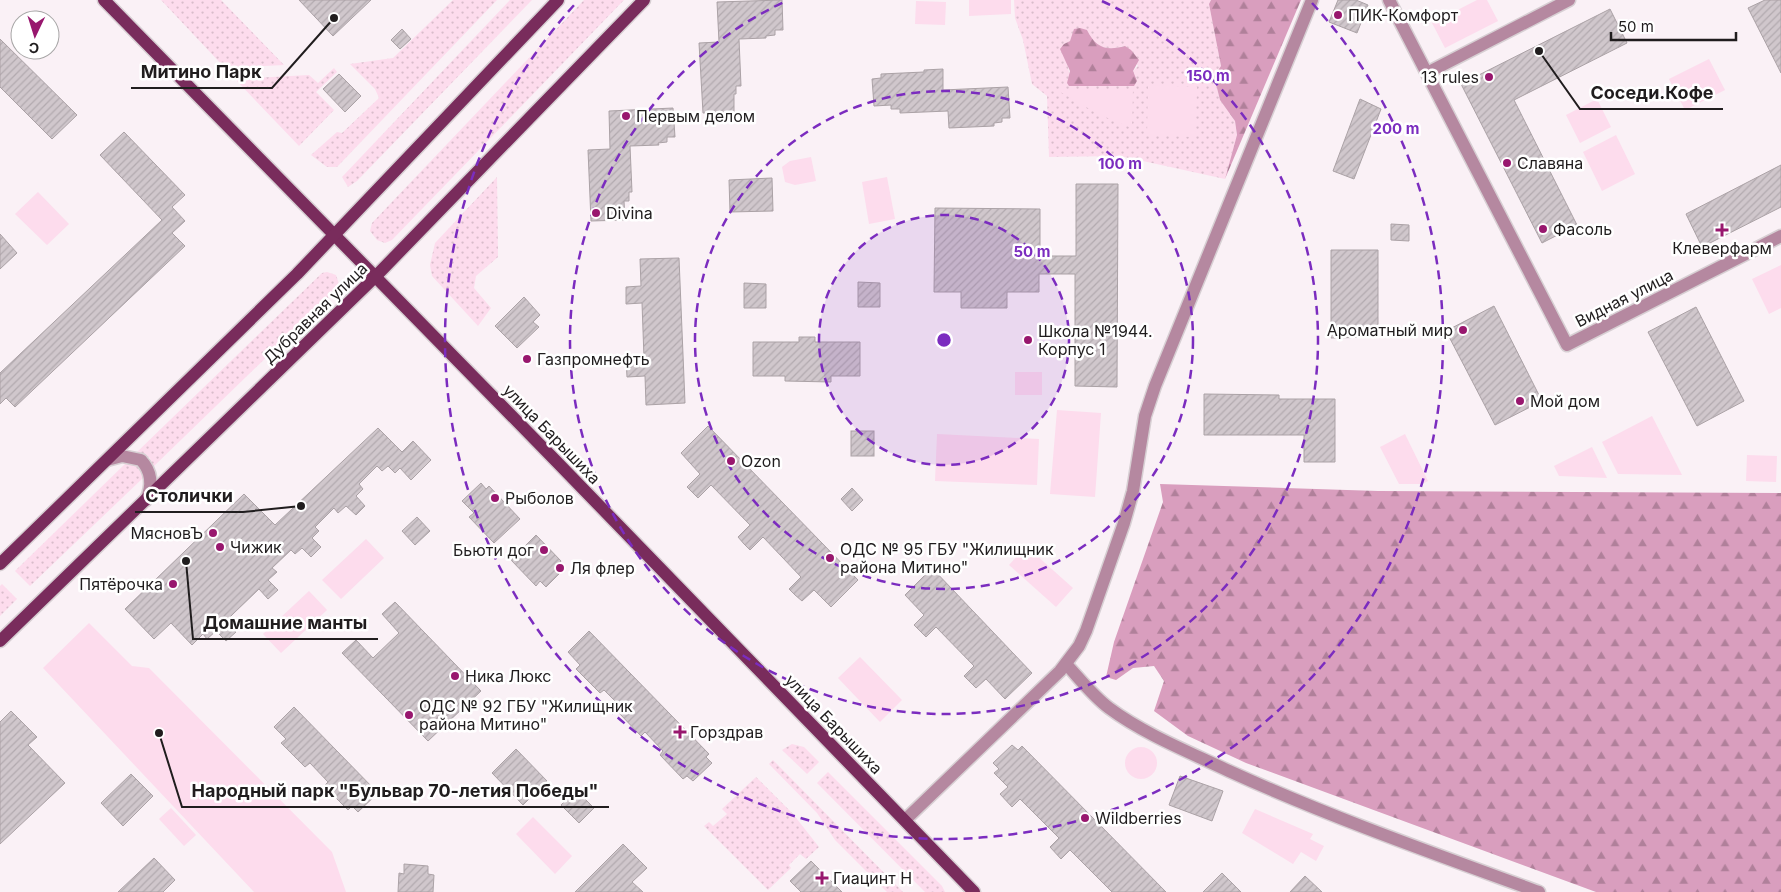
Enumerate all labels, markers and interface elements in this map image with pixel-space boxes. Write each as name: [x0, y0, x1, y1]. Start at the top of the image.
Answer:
place label: ПИК-Комфорт: [1348, 5, 1459, 25]
marker: ПИК-Комфорт: [1332, 9, 1344, 21]
north arrow: [10, 10, 60, 60]
scale bar: [1611, 10, 1736, 42]
text: 50 m: [1618, 17, 1654, 36]
text: С: [28, 40, 40, 57]
callout: Митино Парк: [131, 55, 272, 88]
text: Митино Парк: [141, 61, 262, 82]
text: 150 m: [1186, 66, 1230, 85]
place label: 13 rules: [1421, 67, 1479, 87]
marker: 13 rules: [1483, 71, 1495, 83]
callout: Соседи.Кофе: [1580, 76, 1723, 109]
text: Соседи.Кофе: [1590, 82, 1714, 103]
place label: Первым делом: [636, 106, 755, 126]
marker: Первым делом: [620, 110, 632, 122]
text: 200 m: [1373, 119, 1419, 138]
place label: Славяна: [1517, 153, 1583, 173]
text: 100 m: [1098, 154, 1142, 173]
marker: Славяна: [1501, 157, 1513, 169]
place label: Divina: [606, 203, 653, 223]
marker: Divina: [590, 207, 602, 219]
place label: Фасоль: [1553, 219, 1612, 239]
marker: Фасоль: [1537, 223, 1549, 235]
marker: Клеверфарм: [1716, 224, 1728, 236]
place label: Клеверфарм: [1672, 238, 1772, 258]
text: 50 m: [1014, 242, 1050, 261]
street label: Дубравная улица: [259, 258, 371, 368]
street label: Видная улица: [1572, 265, 1676, 331]
place label: Ароматный мир: [1327, 320, 1453, 340]
place label: Школа №1944. Корпус 1: [1038, 321, 1153, 359]
marker: Ароматный мир: [1457, 324, 1469, 336]
centre of rings: [935, 331, 953, 349]
marker: Школа №1944. Корпус 1: [1022, 334, 1034, 346]
place label: Газпромнефть: [537, 349, 650, 369]
marker: Газпромнефть: [521, 353, 533, 365]
street label: улица Барышиха: [499, 380, 605, 488]
place label: Мой дом: [1530, 391, 1600, 411]
marker: Мой дом: [1514, 395, 1526, 407]
place label: Ozon: [741, 451, 781, 471]
marker: Ozon: [725, 455, 737, 467]
callout: Столички: [135, 479, 243, 512]
text: Столички: [145, 485, 233, 506]
place label: Рыболов: [505, 488, 574, 508]
marker: Рыболов: [489, 492, 501, 504]
place label: МясновЪ: [131, 523, 203, 543]
marker: МясновЪ: [207, 527, 219, 539]
place label: Чижик: [230, 537, 282, 557]
place label: ОДС № 95 ГБУ "Жилищник района Митино": [840, 539, 1054, 577]
place label: Бьюти дог: [453, 540, 534, 560]
marker: Чижик: [214, 541, 226, 553]
marker: Бьюти дог: [538, 544, 550, 556]
marker: ОДС № 95 ГБУ "Жилищник района Митино": [824, 552, 836, 564]
place label: Ля флер: [570, 558, 635, 578]
marker: Ля флер: [554, 562, 566, 574]
place label: Пятёрочка: [79, 574, 163, 594]
marker: Пятёрочка: [167, 578, 179, 590]
callout: Домашние манты: [193, 606, 378, 639]
text: Домашние манты: [203, 612, 367, 633]
place label: Ника Люкс: [465, 666, 551, 686]
marker: Ника Люкс: [449, 670, 461, 682]
street label: улица Барышиха: [781, 670, 887, 778]
place label: ОДС № 92 ГБУ "Жилищник района Митино": [419, 696, 633, 734]
marker: ОДС № 92 ГБУ "Жилищник района Митино": [403, 709, 415, 721]
place label: Горздрав: [690, 722, 763, 742]
marker: Горздрав: [674, 726, 686, 738]
callout: Народный парк "Бульвар 70-летия Победы": [182, 774, 609, 807]
text: Народный парк "Бульвар 70-летия Победы": [192, 780, 598, 801]
place label: Wildberries: [1095, 808, 1182, 828]
marker: Wildberries: [1079, 812, 1091, 824]
place label: Гиацинт Н: [833, 868, 912, 888]
marker: Гиацинт Н: [815, 871, 829, 885]

